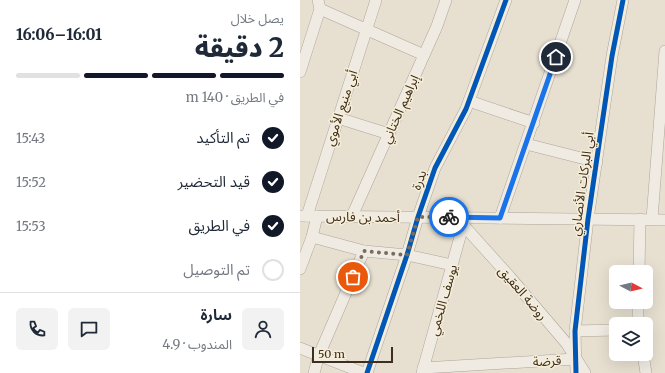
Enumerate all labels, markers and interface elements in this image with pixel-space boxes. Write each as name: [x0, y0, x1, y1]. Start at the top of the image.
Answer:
text: يصل خلال: [231, 10, 284, 27]
text: 16:01–16:06: [16, 25, 102, 44]
text: 2 دقيقة: [195, 31, 284, 64]
pin: [539, 40, 573, 74]
icon: home: [545, 46, 567, 68]
street label: أبي منيع الأموي: [321, 68, 363, 149]
street label: إبراهيم الختاني: [377, 72, 425, 147]
text: في الطريق · 140 m: [186, 89, 284, 106]
icon: check: [262, 127, 284, 149]
text: تم التأكيد: [196, 128, 250, 147]
text: 15:43: [16, 130, 45, 147]
street label: أبي البركات الأنصاري: [566, 131, 600, 237]
street label: بدرة: [408, 168, 430, 192]
icon: check: [262, 171, 284, 193]
text: قيد التحضير: [178, 172, 250, 191]
text: 15:52: [16, 174, 46, 191]
courier: [429, 197, 469, 237]
icon: bike: [438, 206, 460, 228]
street label: أحمد بن فارس: [326, 208, 400, 226]
icon: check: [262, 215, 284, 237]
text: في الطريق: [188, 216, 250, 235]
text: 15:53: [16, 218, 46, 235]
text: تم التوصيل: [183, 260, 250, 279]
pin: [336, 260, 370, 294]
street label: يوسف اللخمي: [425, 262, 463, 338]
street label: روضة العقيق: [495, 262, 551, 324]
north arrow: [609, 265, 653, 309]
map controls: [609, 265, 653, 361]
icon: bag: [342, 266, 364, 288]
text: سارة: [200, 305, 232, 324]
button: phone: [16, 308, 58, 350]
button: chat: [68, 308, 110, 350]
button: person: [242, 308, 284, 350]
button: layers: [609, 317, 653, 361]
text: المندوب · 4.9: [162, 336, 232, 353]
scale bar: [312, 345, 393, 364]
text: 50 m: [318, 347, 345, 361]
street label: قرضة: [532, 352, 562, 370]

